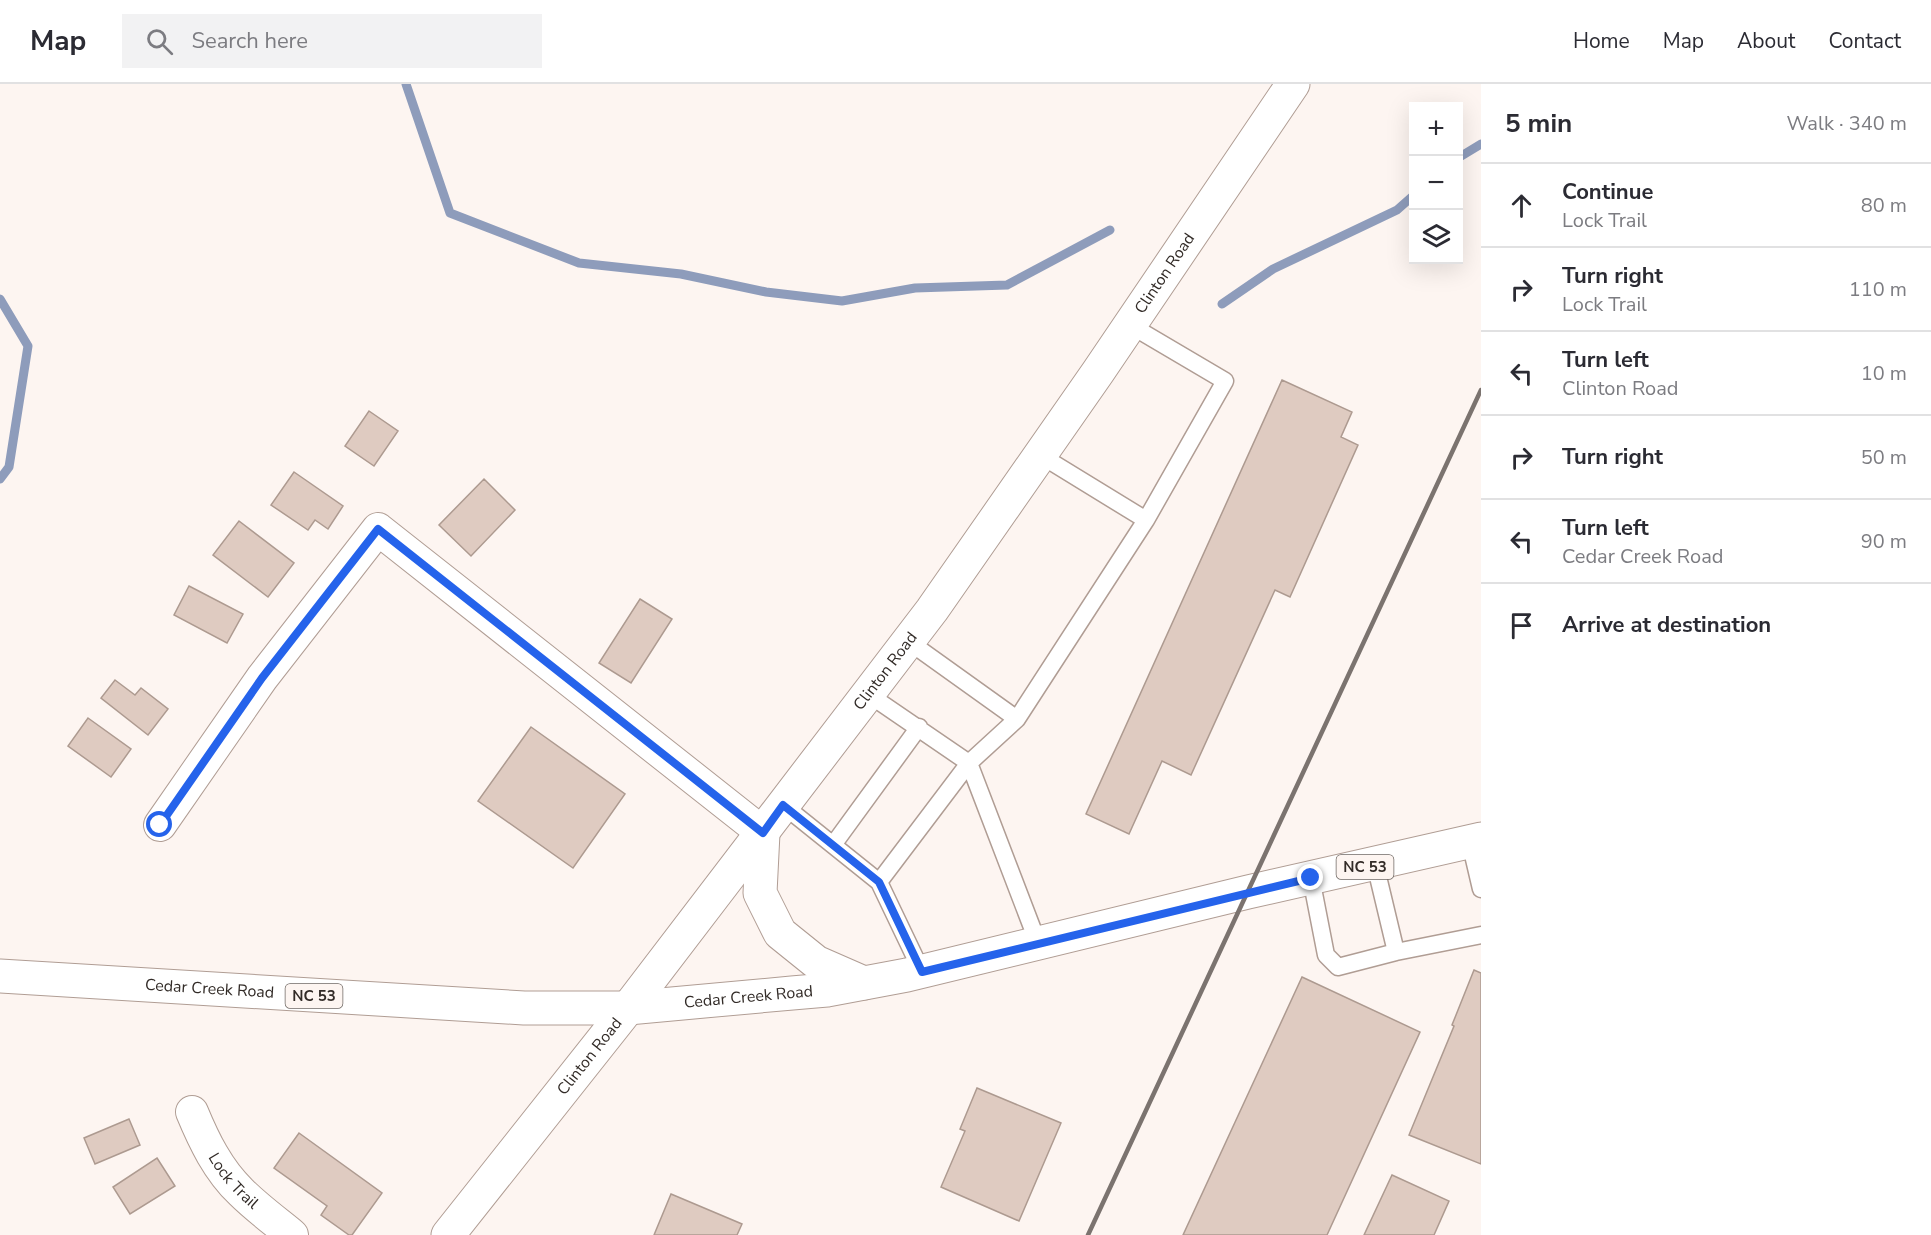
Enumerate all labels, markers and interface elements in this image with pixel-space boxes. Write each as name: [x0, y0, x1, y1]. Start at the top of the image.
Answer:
search box: [122, 14, 542, 68]
text: Map: [30, 22, 86, 60]
icon: search: [143, 25, 176, 58]
text: Search here: [191, 26, 308, 56]
text: Home: [1573, 27, 1630, 55]
text: Map: [1663, 27, 1704, 55]
text: About: [1737, 27, 1795, 55]
text: Contact: [1828, 27, 1901, 55]
map controls: [1409, 102, 1463, 264]
button: +: [1409, 102, 1463, 156]
text: 5 min: [1505, 106, 1572, 141]
text: Walk · 340 m: [1787, 110, 1907, 137]
button: −: [1409, 156, 1463, 210]
text: Continue: [1562, 177, 1653, 207]
icon: ahead: [1505, 189, 1538, 222]
text: 80 m: [1861, 192, 1907, 219]
text: Lock Trail: [1562, 207, 1647, 234]
button: layers: [1409, 210, 1463, 264]
street label: Clinton Road: [1129, 229, 1200, 318]
text: Turn right: [1562, 261, 1663, 291]
icon: right: [1505, 273, 1538, 306]
text: 110 m: [1849, 276, 1907, 303]
text: Lock Trail: [1562, 291, 1647, 318]
text: Turn left: [1562, 345, 1649, 375]
icon: left: [1505, 357, 1538, 390]
text: 10 m: [1861, 360, 1907, 387]
text: Clinton Road: [1562, 375, 1678, 402]
icon: right: [1505, 441, 1538, 474]
text: Turn right: [1562, 442, 1663, 472]
text: 50 m: [1861, 444, 1907, 471]
text: Turn left: [1562, 513, 1649, 543]
icon: left: [1505, 525, 1538, 558]
text: 90 m: [1861, 528, 1907, 555]
text: Cedar Creek Road: [1562, 543, 1723, 570]
icon: arrive: [1505, 609, 1538, 642]
text: Arrive at destination: [1562, 610, 1771, 640]
street label: Clinton Road: [848, 627, 922, 715]
route start: [146, 811, 172, 837]
road number: NC 53: [1336, 855, 1394, 879]
route end: [1297, 864, 1323, 890]
street label: Cedar Creek Road: [144, 974, 275, 1004]
street label: Cedar Creek Road: [683, 980, 814, 1014]
road number: NC 53: [286, 984, 342, 1008]
street label: Clinton Road: [552, 1013, 627, 1100]
street label: Lock Trail: [203, 1149, 264, 1214]

